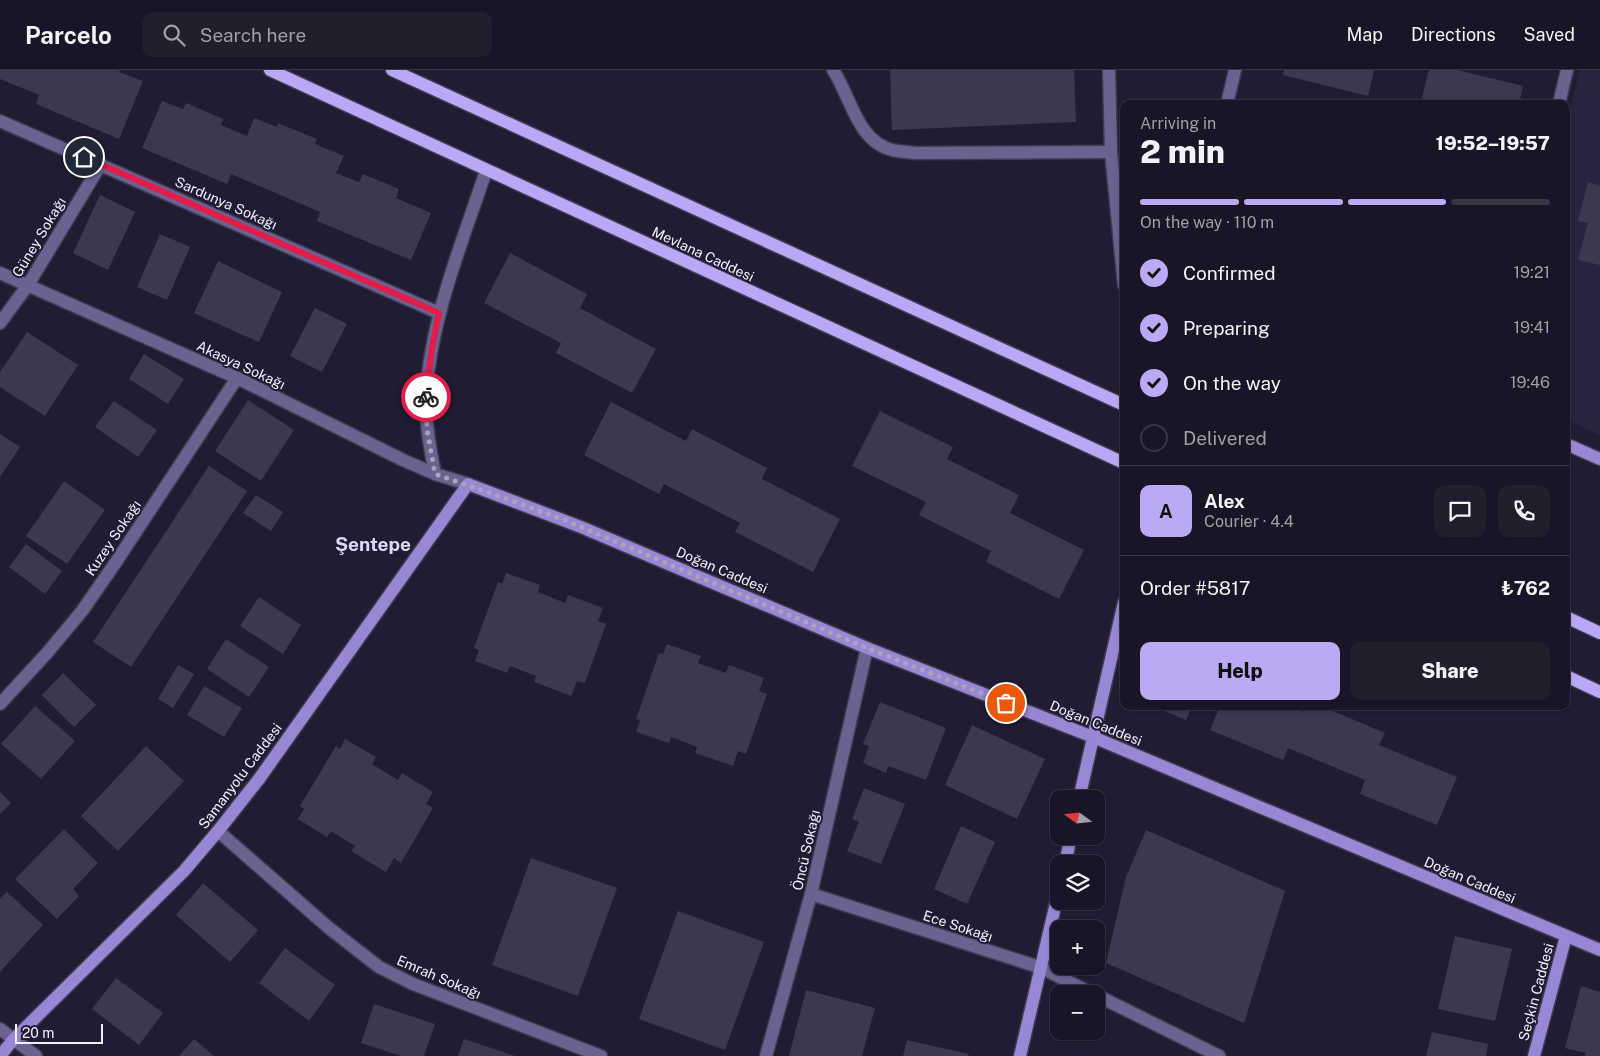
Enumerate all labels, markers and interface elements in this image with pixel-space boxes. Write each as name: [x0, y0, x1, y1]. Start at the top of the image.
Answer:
search box: [142, 12, 492, 57]
text: Parcelo: [25, 21, 112, 49]
icon: search: [160, 21, 188, 49]
text: Search here: [200, 24, 306, 46]
text: Map: [1346, 24, 1383, 45]
text: Directions: [1411, 24, 1496, 45]
text: Saved: [1524, 24, 1575, 45]
text: Arriving in: [1140, 114, 1216, 133]
text: 19:52–19:57: [1436, 132, 1550, 154]
text: 2 min: [1140, 133, 1225, 170]
pin: [63, 136, 105, 178]
icon: home: [70, 143, 98, 171]
street label: Sardunya Sokağı: [172, 173, 280, 233]
street label: Güney Sokağı: [9, 194, 69, 280]
text: On the way · 110 m: [1140, 213, 1274, 232]
street label: Mevlana Caddesi: [649, 223, 757, 285]
icon: check: [1140, 259, 1168, 287]
text: Confirmed: [1183, 262, 1276, 284]
text: 19:21: [1514, 263, 1550, 282]
icon: check: [1140, 314, 1168, 342]
text: Preparing: [1183, 317, 1270, 339]
text: 19:41: [1513, 318, 1550, 337]
street label: Akasya Sokağı: [194, 338, 288, 392]
icon: check: [1140, 369, 1168, 397]
courier: [401, 372, 451, 422]
text: On the way: [1183, 372, 1281, 394]
text: 19:46: [1510, 373, 1550, 392]
icon: bike: [412, 383, 440, 411]
text: Delivered: [1183, 427, 1267, 449]
button: chat: [1434, 485, 1486, 537]
button: phone: [1498, 485, 1550, 537]
text: Alex: [1204, 490, 1245, 512]
street label: Kuzey Sokağı: [82, 497, 144, 579]
text: A: [1159, 500, 1173, 522]
text: Courier · 4.4: [1204, 512, 1294, 531]
district label: Şentepe: [335, 533, 411, 555]
street label: Doğan Caddesi: [674, 544, 770, 596]
text: Order #5817: [1140, 577, 1250, 599]
text: ₺762: [1501, 577, 1550, 599]
button: Help: [1140, 642, 1340, 700]
button: Share: [1350, 642, 1550, 700]
pin: [985, 682, 1027, 724]
icon: bag: [992, 689, 1020, 717]
street label: Doğan Caddesi: [1048, 697, 1144, 749]
street label: Samanyolu Caddesi: [195, 720, 285, 832]
north arrow: [1050, 790, 1105, 845]
map controls: [1050, 790, 1105, 1040]
street label: Öncü Sokağı: [787, 808, 823, 892]
street label: Doğan Caddesi: [1422, 854, 1518, 906]
button: layers: [1050, 855, 1105, 910]
street label: Ece Sokağı: [921, 907, 995, 945]
button: +: [1050, 920, 1105, 975]
street label: Seçkin Caddesi: [1515, 942, 1557, 1042]
street label: Emrah Sokağı: [395, 952, 483, 1002]
button: −: [1050, 985, 1105, 1040]
scale bar: [15, 1021, 102, 1044]
text: 20 m: [22, 1025, 54, 1041]

